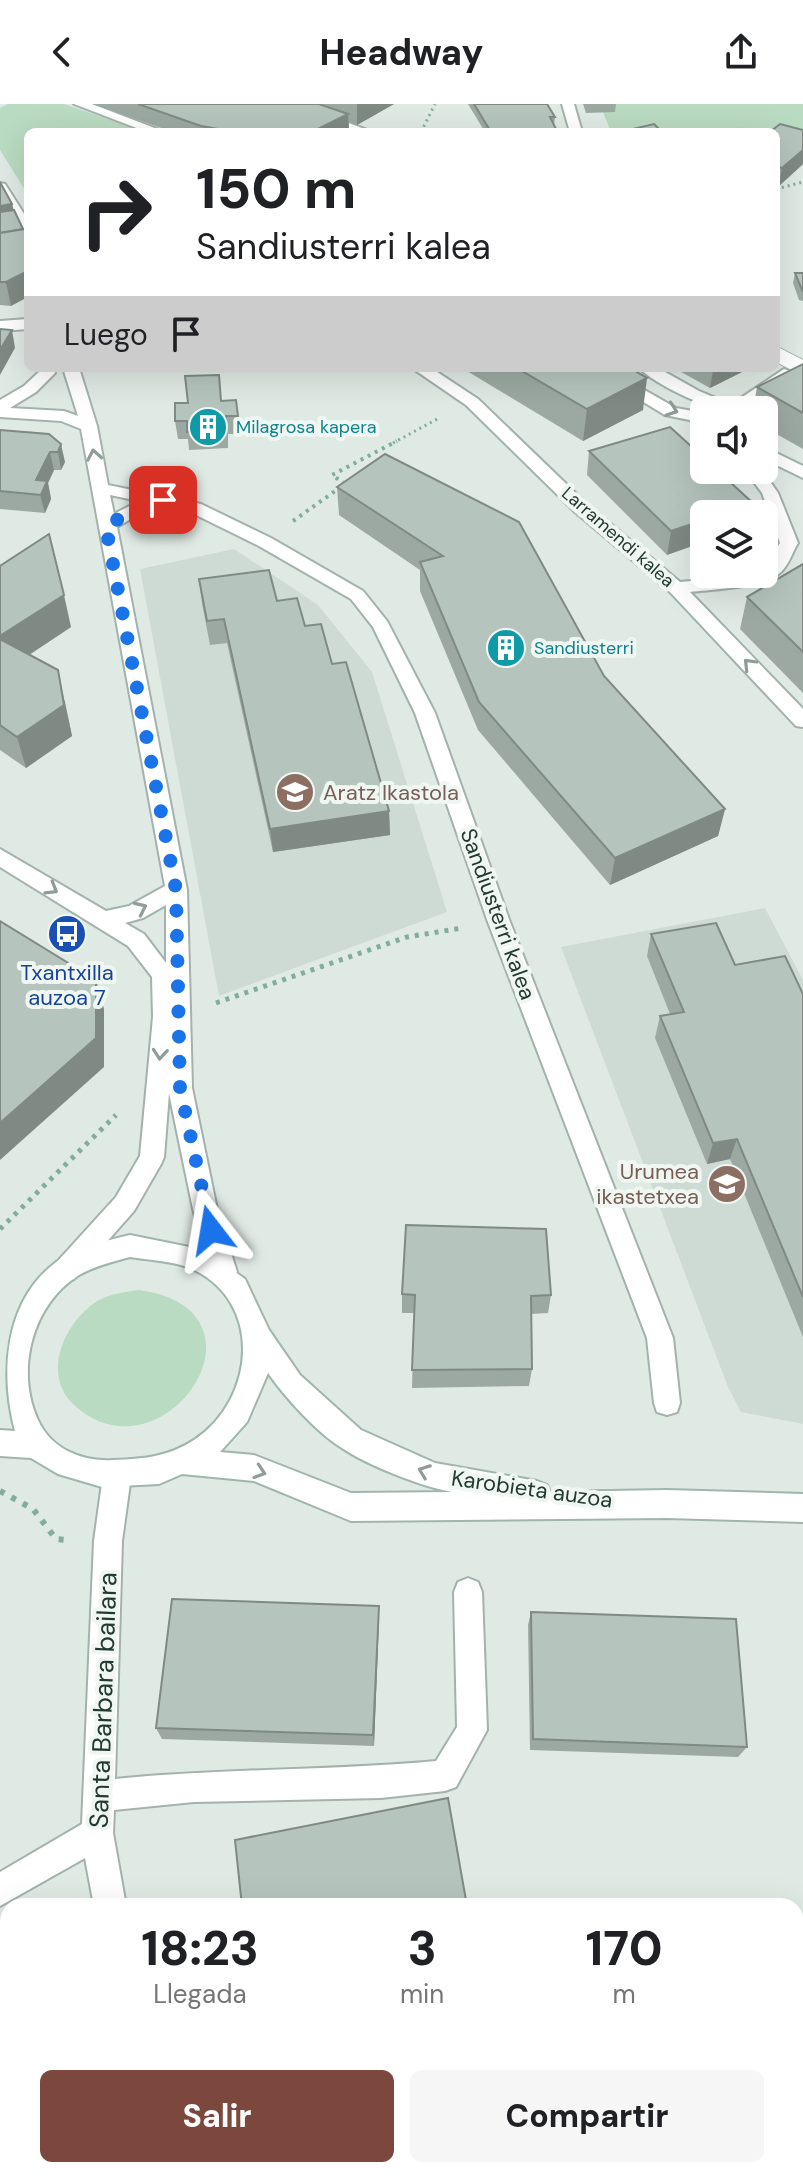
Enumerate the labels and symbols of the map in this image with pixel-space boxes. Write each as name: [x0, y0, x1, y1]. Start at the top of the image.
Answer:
one-way arrow: [665, 401, 679, 417]
building icon: Milagrosa kapera: [187, 406, 229, 448]
place label: Milagrosa kapera: [236, 415, 377, 439]
one-way arrow: [86, 449, 103, 462]
pin: [129, 466, 197, 534]
street label: Larramendi kalea: [556, 481, 680, 593]
building icon: Sandiusterri: [485, 627, 527, 669]
place label: Sandiusterri: [534, 636, 634, 660]
one-way arrow: [744, 659, 758, 674]
school or university icon: Aratz Ikastola: [274, 771, 316, 813]
place label: Aratz Ikastola: [323, 778, 459, 807]
street label: Sandiusterri kalea: [454, 824, 542, 1004]
one-way arrow: [43, 879, 58, 894]
one-way arrow: [132, 902, 147, 918]
bus stop icon: Txantxilla auzoa 7: [46, 913, 88, 955]
place label: Txantxilla auzoa 7: [20, 958, 114, 1012]
one-way arrow: [152, 1048, 169, 1061]
place label: Urumea ikastetxea: [596, 1157, 699, 1211]
school or university icon: Urumea ikastetxea: [706, 1163, 748, 1205]
position arrow: [169, 1188, 253, 1272]
one-way arrow: [252, 1462, 266, 1478]
street label: Karobieta auzoa: [450, 1463, 614, 1515]
one-way arrow: [418, 1464, 432, 1481]
street label: Santa Barbara bailara: [82, 1571, 124, 1829]

